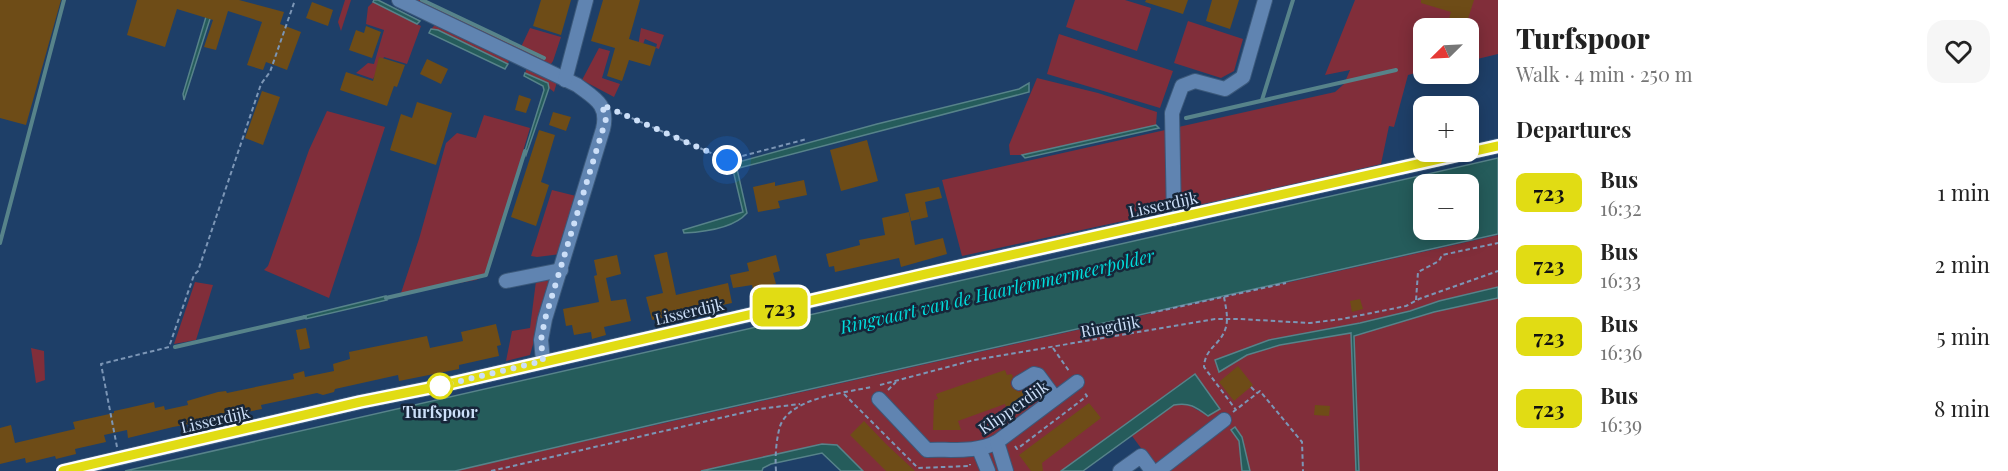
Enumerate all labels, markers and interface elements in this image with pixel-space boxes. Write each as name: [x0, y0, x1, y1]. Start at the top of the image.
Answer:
north arrow: [1413, 18, 1479, 84]
map controls: [1413, 18, 1479, 240]
text: Turfspoor: [1516, 19, 1650, 56]
button: heart: [1927, 20, 1990, 83]
text: Walk · 4 min · 250 m: [1516, 60, 1693, 87]
button: +: [1413, 96, 1479, 162]
text: Departures: [1516, 114, 1631, 144]
your location: [712, 145, 742, 175]
text: Bus: [1600, 164, 1638, 194]
button: −: [1413, 174, 1479, 240]
text: 1 min: [1937, 177, 1990, 207]
text: 723: [1534, 178, 1564, 206]
street label: Lisserdijk: [1126, 186, 1200, 222]
text: 16:32: [1600, 194, 1642, 221]
text: Bus: [1600, 236, 1638, 266]
water label: Ringvaart van de Haarlemmermeerpolder: [836, 243, 1158, 339]
text: 2 min: [1935, 249, 1990, 279]
text: 723: [1534, 250, 1564, 278]
text: 16:33: [1600, 266, 1641, 293]
line badge: 723: [746, 288, 814, 326]
street label: Lisserdijk: [652, 293, 726, 329]
text: 723: [765, 293, 795, 321]
text: Bus: [1600, 308, 1638, 338]
street label: Ringdijk: [1079, 310, 1141, 342]
text: 5 min: [1937, 321, 1990, 351]
text: 723: [1534, 322, 1564, 350]
text: 16:36: [1600, 338, 1642, 365]
marker: Turfspoor: [427, 373, 453, 399]
street label: Klipperdijk: [974, 375, 1052, 439]
text: Bus: [1600, 380, 1638, 410]
text: 8 min: [1934, 393, 1990, 423]
text: 723: [1534, 394, 1564, 422]
street label: Lisserdijk: [178, 401, 252, 437]
place label: Turfspoor: [402, 401, 478, 422]
text: 16:39: [1600, 410, 1642, 437]

